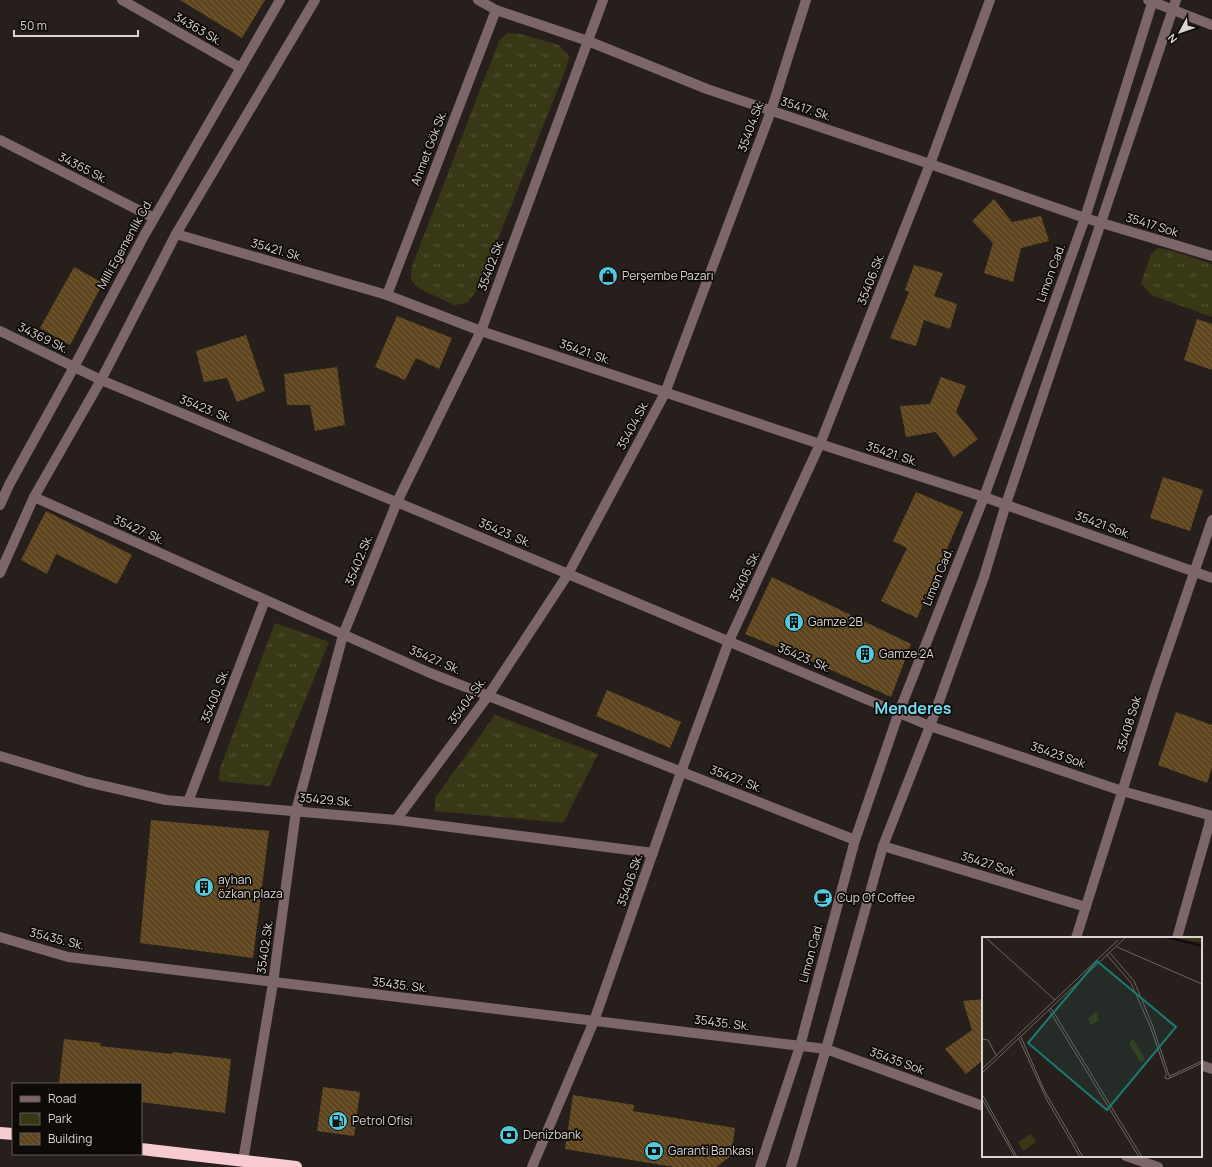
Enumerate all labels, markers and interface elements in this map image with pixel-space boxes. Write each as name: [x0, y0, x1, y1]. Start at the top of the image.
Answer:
street label: 34363 Sk.: [171, 8, 226, 49]
scale bar: [14, 12, 138, 38]
north arrow: [1160, 12, 1200, 52]
text: 50 m: [20, 17, 47, 34]
text: N: [1164, 31, 1180, 47]
street label: 35417. Sk.: [779, 92, 834, 125]
street label: 35404.Sk.: [733, 97, 768, 154]
street label: Ahmet Gök Sk.: [406, 108, 451, 188]
street label: 34365 Sk.: [56, 148, 111, 187]
street label: Milli Egemenlik Cd.: [93, 195, 157, 292]
street label: 35417 Sok: [1124, 208, 1182, 241]
street label: 35421. Sk.: [249, 234, 305, 265]
street label: 35402.Sk.: [473, 236, 508, 293]
street label: Limon Cad.: [1032, 241, 1069, 304]
street label: 35406.Sk.: [853, 250, 888, 307]
shop icon: Perşembe Pazarı: [597, 265, 619, 287]
place label: Perşembe Pazarı: [622, 267, 714, 284]
street label: 34369 Sk.: [15, 318, 71, 357]
street label: 35421. Sk.: [557, 335, 613, 368]
street label: 35423. Sk.: [177, 390, 235, 427]
street label: 35404.Sk.: [612, 397, 653, 453]
street label: 35421. Sk.: [864, 437, 920, 470]
street label: 35421 Sok.: [1073, 507, 1133, 542]
street label: 35427. Sk.: [111, 511, 168, 548]
street label: 35423. Sk.: [476, 514, 534, 551]
street label: 35402.Sk.: [340, 531, 377, 588]
street label: Limon Cad.: [918, 545, 957, 608]
street label: 35406.Sk.: [725, 547, 764, 604]
building icon: Gamze 2B: [783, 611, 805, 633]
place label: Gamze 2B: [808, 613, 863, 630]
street label: 35423. Sk.: [775, 639, 833, 676]
street label: 35427. Sk.: [407, 641, 464, 678]
building icon: Gamze 2A: [854, 643, 876, 665]
place label: Gamze 2A: [879, 645, 934, 662]
street label: 35400. Sk.: [196, 666, 233, 726]
street label: 35404.Sk.: [444, 674, 489, 728]
street label: 35408 Sok: [1112, 693, 1145, 754]
district label: Menderes: [875, 697, 952, 719]
street label: 35423 Sok: [1028, 737, 1089, 772]
street label: 35427. Sk.: [708, 761, 765, 796]
street label: 35429.Sk.: [298, 789, 354, 810]
street label: 35427 Sok: [959, 847, 1019, 880]
street label: 35406.Sk.: [613, 851, 646, 909]
place label: ayhan özkan plaza: [218, 871, 283, 902]
building icon: ayhan özkan plaza: [193, 876, 215, 898]
cafe icon: Cup Of Coffee: [812, 887, 834, 909]
place label: Cup Of Coffee: [837, 889, 915, 906]
street label: 35402.Sk.: [252, 919, 277, 975]
street label: Limon Cad.: [794, 921, 827, 985]
street label: 35435. Sk.: [28, 923, 86, 954]
inset map: [982, 937, 1202, 1157]
street label: 35435. Sk.: [371, 973, 429, 996]
street label: 35435. Sk.: [693, 1011, 751, 1034]
street label: 35435 Sok: [867, 1043, 928, 1079]
legend: [12, 1083, 142, 1155]
text: Road: [48, 1090, 76, 1107]
text: Park: [48, 1110, 73, 1127]
fuel station icon: Petrol Ofisi: [327, 1110, 349, 1132]
place label: Petrol Ofisi: [352, 1112, 413, 1129]
bank icon: Denizbank: [498, 1124, 520, 1146]
place label: Denizbank: [523, 1126, 582, 1143]
text: Building: [48, 1130, 92, 1147]
bank icon: Garanti Bankası: [643, 1140, 665, 1162]
place label: Garanti Bankası: [668, 1142, 754, 1159]

